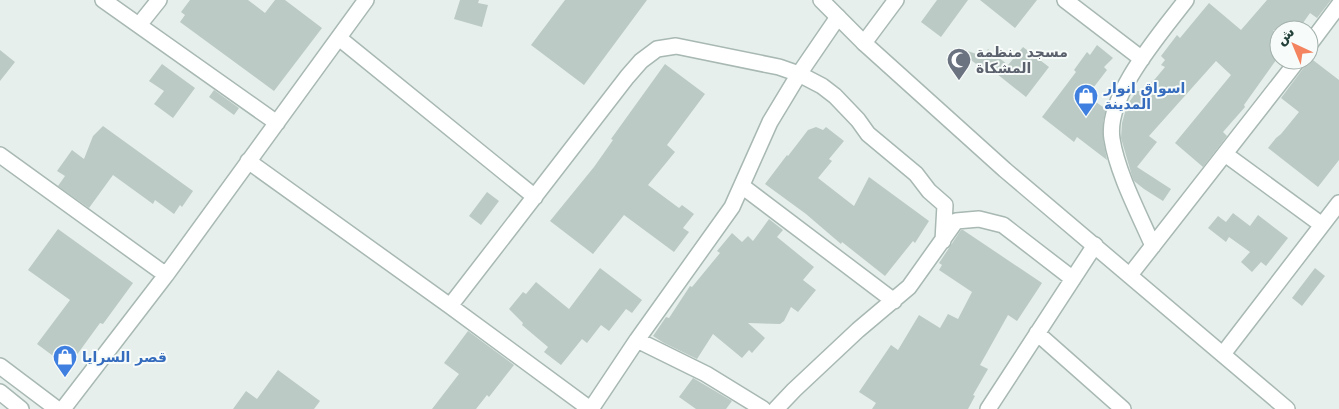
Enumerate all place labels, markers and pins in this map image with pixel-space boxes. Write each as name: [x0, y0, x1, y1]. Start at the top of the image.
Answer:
place label: مسجد منظمة المشكاة: [976, 44, 1068, 76]
mosque icon: مسجد منظمة المشكاة: [946, 47, 972, 81]
place label: اسواق انوار المدينة: [1103, 80, 1185, 112]
shop icon: اسواق انوار المدينة: [1073, 83, 1099, 117]
shop icon: قصر السرايا: [52, 344, 78, 378]
place label: قصر السرايا: [82, 349, 167, 366]

